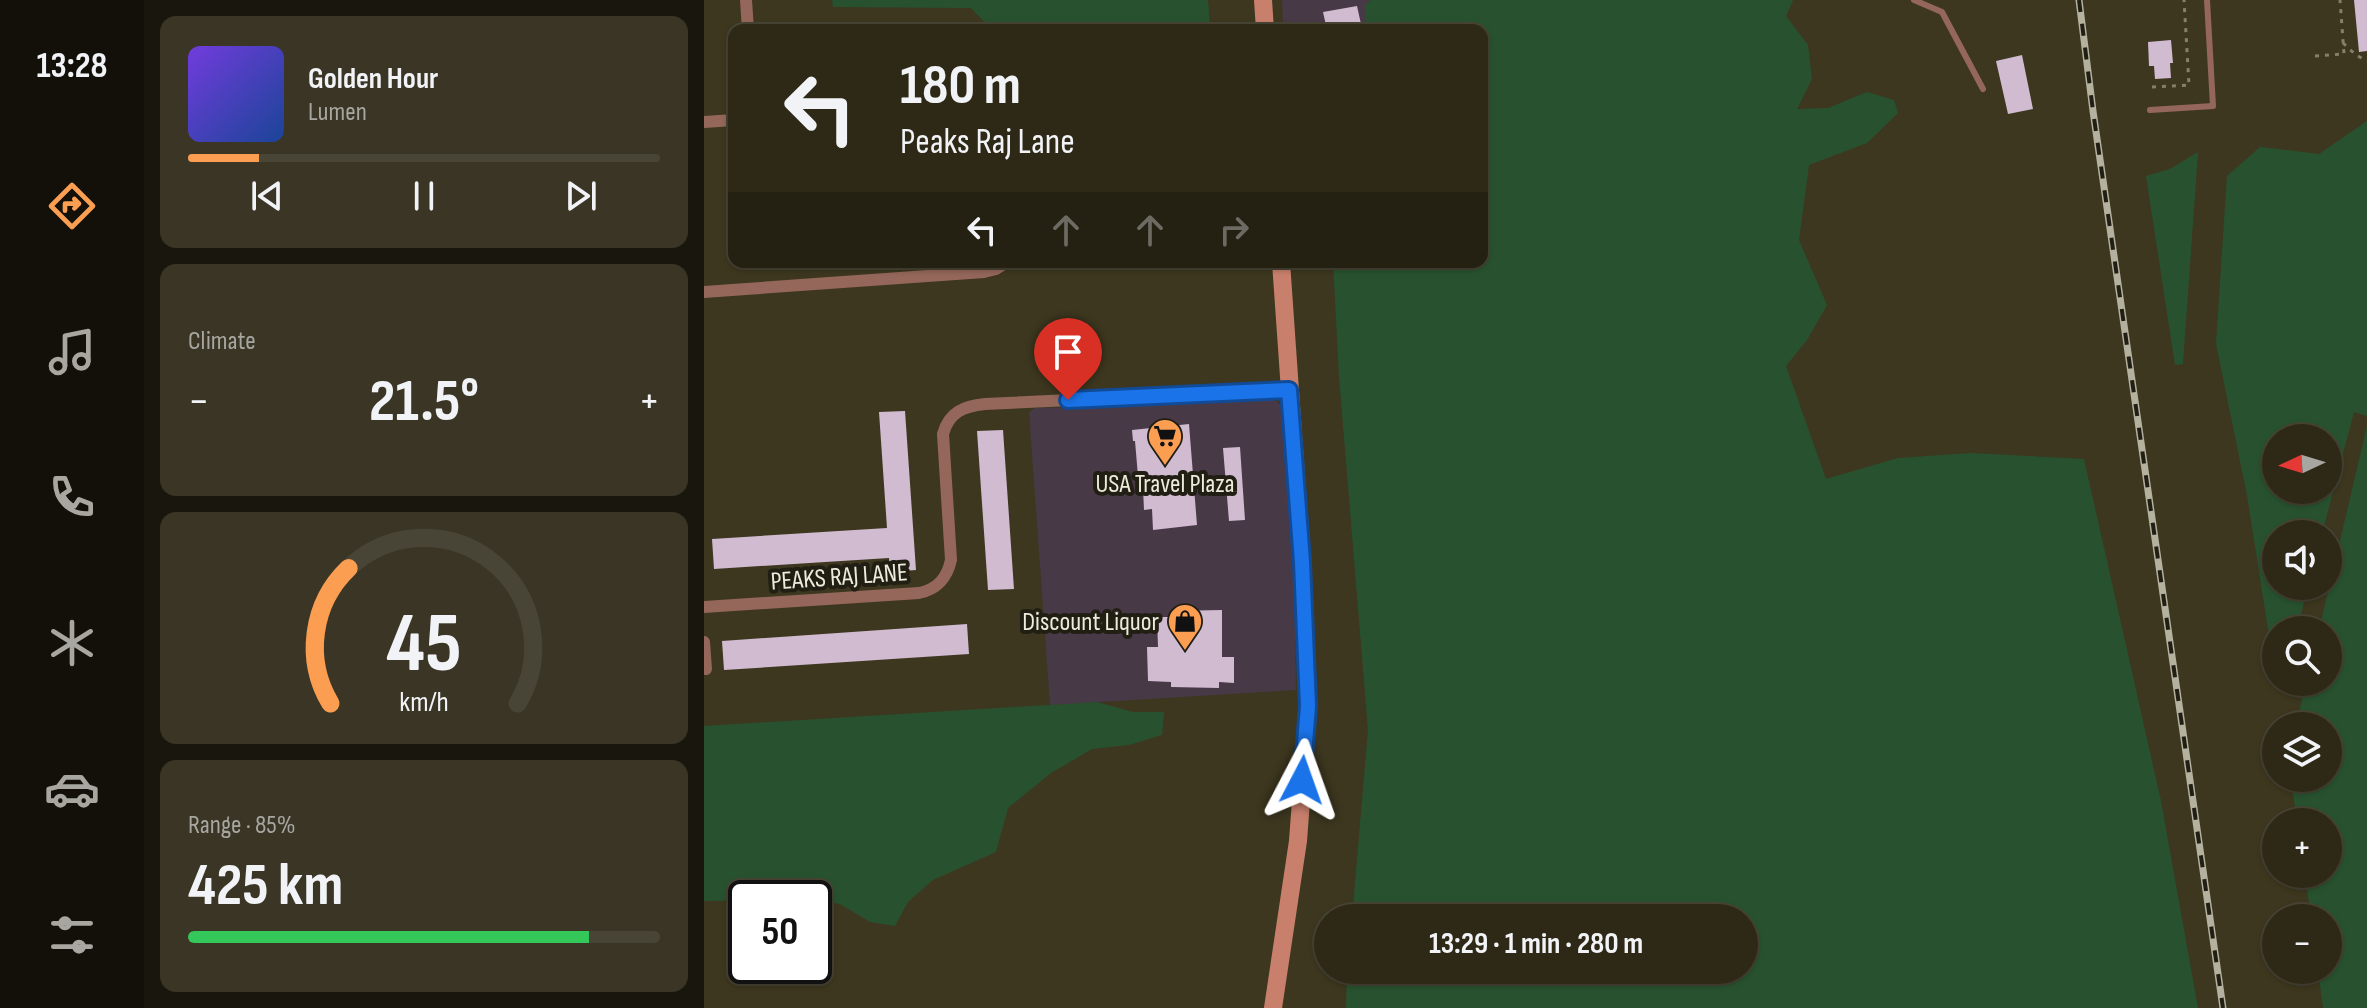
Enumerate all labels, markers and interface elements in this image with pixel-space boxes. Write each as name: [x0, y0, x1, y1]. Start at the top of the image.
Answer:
text: 13:28: [36, 45, 108, 88]
text: 180 m: [900, 53, 1021, 120]
icon: left: [768, 56, 872, 160]
text: Golden Hour: [308, 61, 438, 97]
text: Lumen: [308, 97, 367, 128]
text: Peaks Raj Lane: [900, 121, 1075, 164]
icon: previous: [245, 174, 289, 218]
icon: pause: [402, 174, 446, 218]
icon: next: [559, 174, 603, 218]
icon: directions: [44, 178, 100, 234]
icon: left: [960, 208, 1004, 252]
icon: ahead: [1044, 208, 1088, 252]
icon: ahead: [1128, 208, 1172, 252]
icon: right: [1212, 208, 1256, 252]
pin: [1034, 318, 1102, 400]
icon: music: [44, 324, 100, 380]
text: Climate: [188, 326, 256, 357]
icon: arrive: [1046, 330, 1090, 374]
text: 21.5°: [369, 366, 479, 438]
text: −: [188, 375, 210, 428]
text: +: [638, 375, 660, 428]
supermarket icon: USA Travel Plaza: [1146, 417, 1184, 467]
north arrow: [2262, 424, 2342, 504]
map controls: [2262, 424, 2342, 984]
icon: phone: [44, 469, 100, 525]
place label: USA Travel Plaza: [1095, 469, 1235, 500]
button: sound: [2262, 520, 2342, 600]
street label: PEAKS RAJ LANE: [770, 557, 909, 598]
text: 45: [386, 595, 462, 695]
shop icon: Discount Liquor: [1166, 602, 1204, 652]
place label: Discount Liquor: [1022, 607, 1160, 638]
icon: climate: [44, 615, 100, 671]
button: search: [2262, 616, 2342, 696]
text: km/h: [399, 685, 449, 720]
button: layers: [2262, 712, 2342, 792]
position arrow: [1260, 738, 1344, 822]
icon: car: [44, 761, 100, 817]
button: +: [2262, 808, 2342, 888]
text: Range · 85%: [188, 810, 296, 841]
text: 425 km: [188, 850, 343, 922]
speed limit sign: 50: [728, 880, 832, 984]
button: −: [2262, 904, 2342, 984]
icon: filters: [44, 907, 100, 963]
text: 13:29 · 1 min · 280 m: [1429, 926, 1643, 962]

